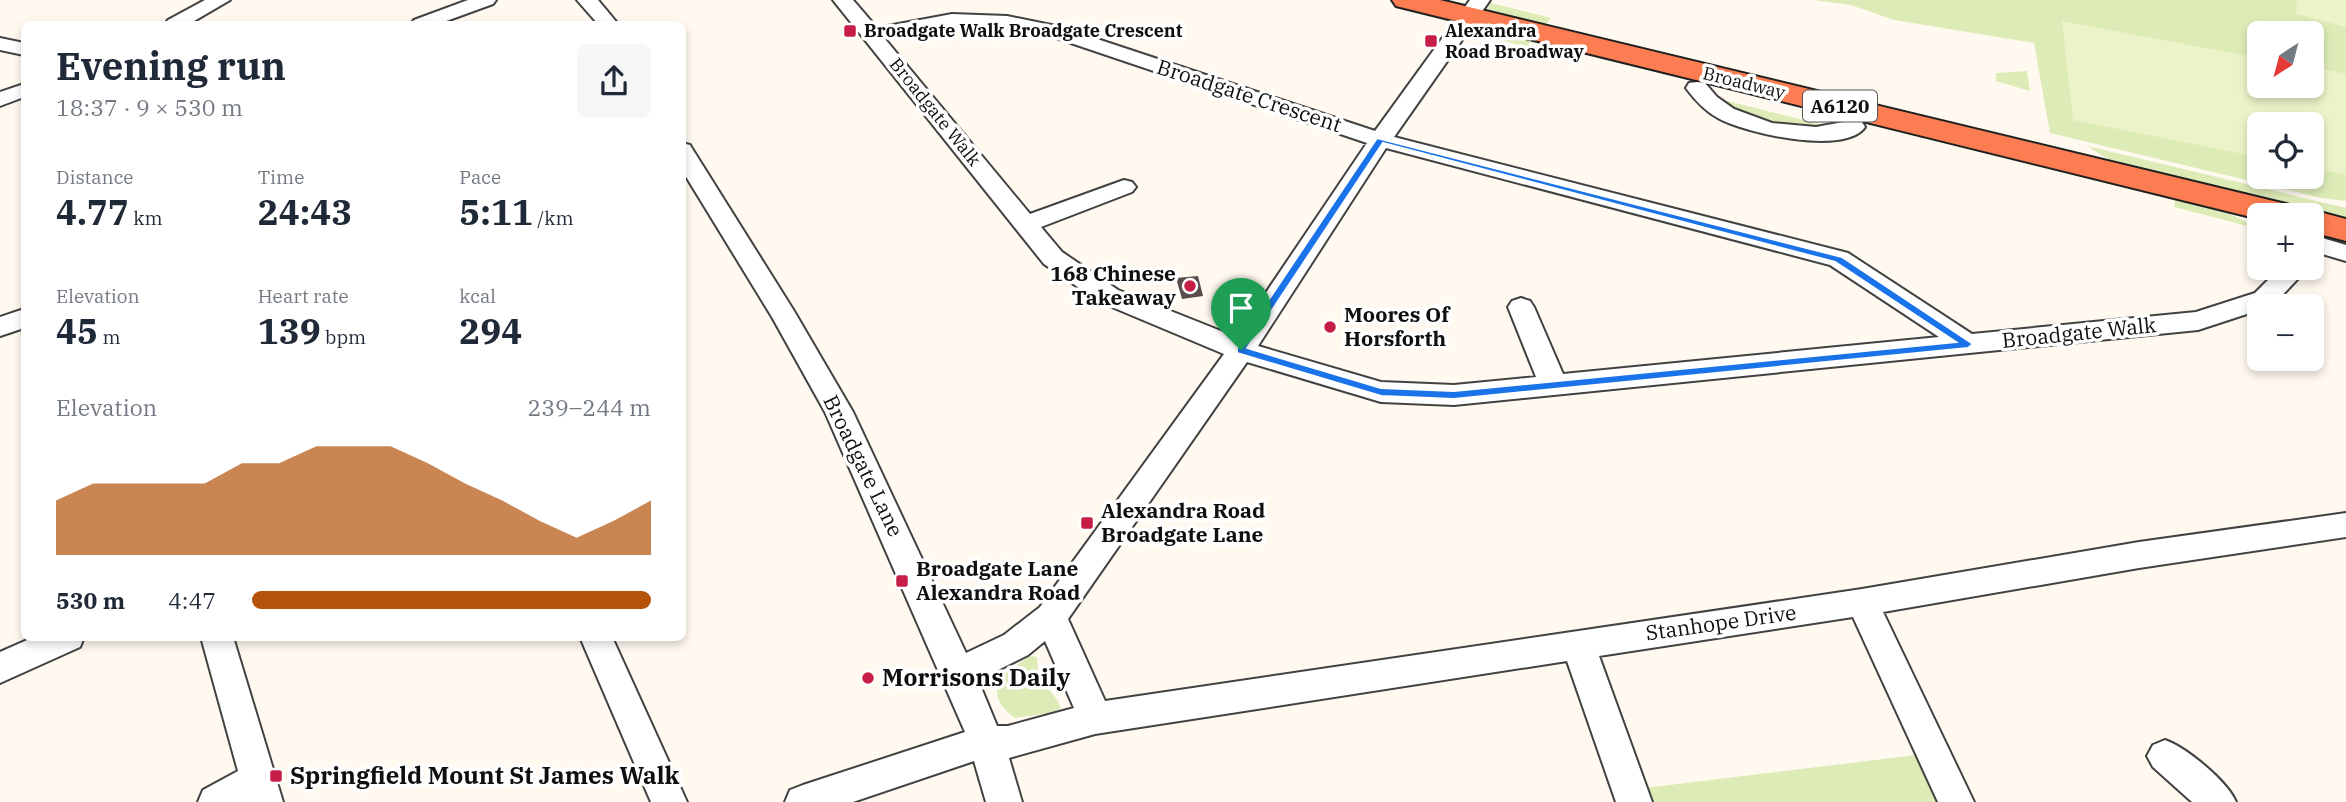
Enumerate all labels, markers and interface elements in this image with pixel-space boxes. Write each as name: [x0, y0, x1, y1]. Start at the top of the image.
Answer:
place label: Broadgate Walk Broadgate Crescent: [864, 19, 1183, 42]
place label: Alexandra Road Broadway: [1445, 19, 1585, 63]
north arrow: [2247, 21, 2324, 98]
map controls: [2247, 21, 2324, 371]
marker: Broadgate Walk Broadgate Crescent: [842, 23, 858, 39]
marker: Alexandra Road Broadway: [1423, 33, 1439, 49]
text: Evening run: [56, 41, 286, 90]
button: share: [577, 44, 651, 118]
street label: Broadgate Crescent: [1153, 52, 1345, 138]
street label: Broadgate Walk: [885, 53, 986, 171]
street label: Broadway: [1700, 61, 1788, 104]
road number: A6120: [1803, 90, 1877, 122]
text: 18:37 · 9 × 530 m: [56, 92, 243, 122]
button: locate: [2247, 112, 2324, 189]
text: Distance: [56, 165, 134, 189]
text: Time: [258, 165, 304, 189]
text: Pace: [459, 165, 501, 189]
text: 4.77: [56, 189, 129, 235]
text: 24:43: [258, 189, 352, 235]
text: 5:11: [459, 189, 533, 235]
button: +: [2247, 203, 2324, 280]
text: km: [129, 206, 163, 230]
text: /km: [533, 206, 574, 230]
place label: 168 Chinese Takeaway: [1050, 259, 1176, 311]
marker: 168 Chinese Takeaway: [1182, 278, 1198, 294]
pin: [1211, 278, 1271, 350]
text: Elevation: [56, 284, 140, 308]
text: Heart rate: [258, 284, 349, 308]
text: kcal: [459, 284, 496, 308]
icon: arrive: [1222, 289, 1260, 327]
button: −: [2247, 294, 2324, 371]
place label: Moores Of Horsforth: [1344, 300, 1451, 352]
text: 45: [56, 308, 98, 354]
text: 139: [258, 308, 321, 354]
text: 294: [459, 308, 522, 354]
street label: Broadgate Walk: [2000, 310, 2158, 354]
marker: Moores Of Horsforth: [1322, 319, 1338, 335]
text: m: [98, 325, 121, 349]
text: bpm: [321, 325, 366, 349]
street label: Broadgate Lane: [817, 390, 910, 541]
text: Elevation: [56, 392, 157, 422]
text: 239–244 m: [527, 392, 651, 422]
place label: Alexandra Road Broadgate Lane: [1101, 496, 1265, 548]
marker: Alexandra Road Broadgate Lane: [1079, 515, 1095, 531]
place label: Broadgate Lane Alexandra Road: [916, 554, 1080, 606]
marker: Broadgate Lane Alexandra Road: [894, 573, 910, 589]
text: 530 m: [56, 585, 125, 615]
text: 4:47: [168, 585, 216, 615]
street label: Stanhope Drive: [1644, 598, 1798, 646]
place label: Morrisons Daily: [882, 661, 1071, 693]
marker: Morrisons Daily: [860, 670, 876, 686]
place label: Springfield Mount St James Walk: [290, 759, 680, 791]
marker: Springfield Mount St James Walk: [268, 768, 284, 784]

